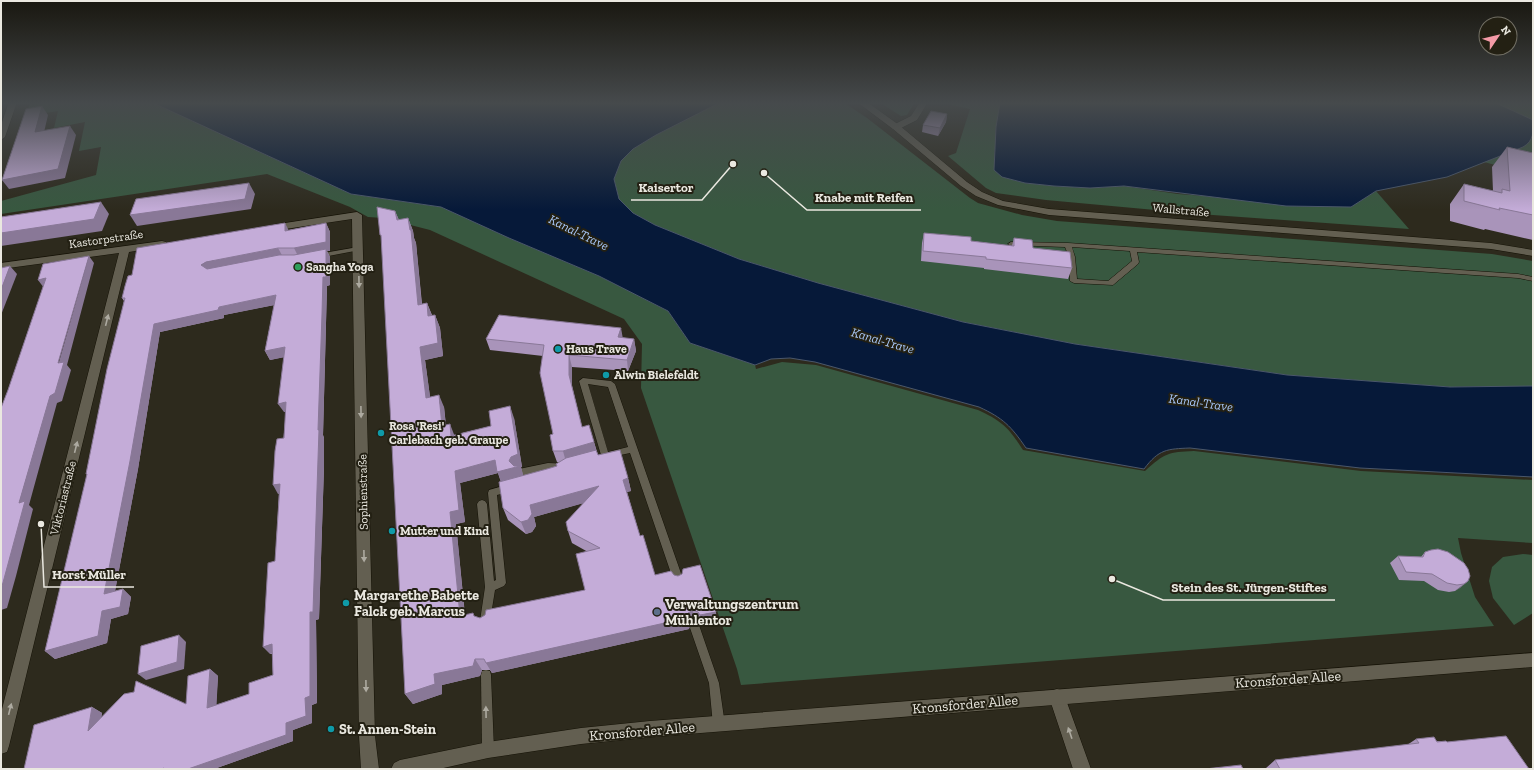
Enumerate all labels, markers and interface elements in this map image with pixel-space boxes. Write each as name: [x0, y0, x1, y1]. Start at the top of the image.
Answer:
north arrow: [1478, 16, 1518, 56]
text: N: [1498, 23, 1514, 38]
callout: Kaisertor: [631, 175, 702, 200]
text: Kaisertor: [639, 180, 694, 195]
callout: Knabe mit Reifen: [807, 185, 921, 210]
text: Knabe mit Reifen: [815, 190, 914, 205]
street label: Wallstraße: [1152, 201, 1210, 219]
water label: Kanal-Trave: [546, 212, 611, 253]
street label: Kastorpstraße: [68, 227, 144, 251]
place label: Sangha Yoga: [306, 260, 374, 274]
marker: Sangha Yoga: [293, 262, 303, 272]
one-way arrow: [356, 276, 362, 289]
one-way arrow: [104, 314, 110, 326]
water label: Kanal-Trave: [850, 324, 916, 357]
place label: Haus Trave: [566, 342, 627, 356]
marker: Haus Trave: [553, 344, 563, 354]
place label: Alwin Bielefeldt: [614, 368, 699, 382]
marker: Alwin Bielefeldt: [601, 370, 611, 380]
water label: Kanal-Trave: [1168, 391, 1234, 414]
one-way arrow: [358, 406, 364, 419]
place label: Rosa 'Resi' Carlebach geb. Graupe: [389, 419, 508, 447]
marker: Rosa 'Resi' Carlebach geb. Graupe: [376, 428, 386, 438]
one-way arrow: [73, 440, 79, 453]
street label: Sophienstraße: [355, 454, 371, 530]
street label: Viktoriastraße: [47, 459, 79, 538]
place label: Mutter und Kind: [400, 524, 489, 538]
marker: Mutter und Kind: [387, 526, 397, 536]
one-way arrow: [361, 550, 367, 563]
callout: Horst Müller: [44, 562, 134, 587]
text: Horst Müller: [52, 567, 126, 582]
callout: Stein des St. Jürgen-Stiftes: [1163, 575, 1335, 600]
text: Stein des St. Jürgen-Stiftes: [1171, 580, 1327, 595]
place label: Margarethe Babette Falck geb. Marcus: [354, 587, 479, 620]
place label: Verwaltungszentrum Mühlentor: [665, 596, 799, 629]
marker: Margarethe Babette Falck geb. Marcus: [341, 598, 351, 608]
marker: Verwaltungszentrum Mühlentor: [652, 607, 662, 617]
street label: Kronsforder Allee: [1235, 667, 1342, 692]
one-way arrow: [363, 680, 369, 693]
street label: Kronsforder Allee: [912, 691, 1019, 718]
one-way arrow: [8, 702, 14, 715]
one-way arrow: [483, 705, 489, 718]
street label: Kronsforder Allee: [589, 718, 696, 745]
place label: St. Annen-Stein: [339, 721, 437, 738]
marker: St. Annen-Stein: [326, 724, 336, 734]
one-way arrow: [1067, 726, 1073, 738]

